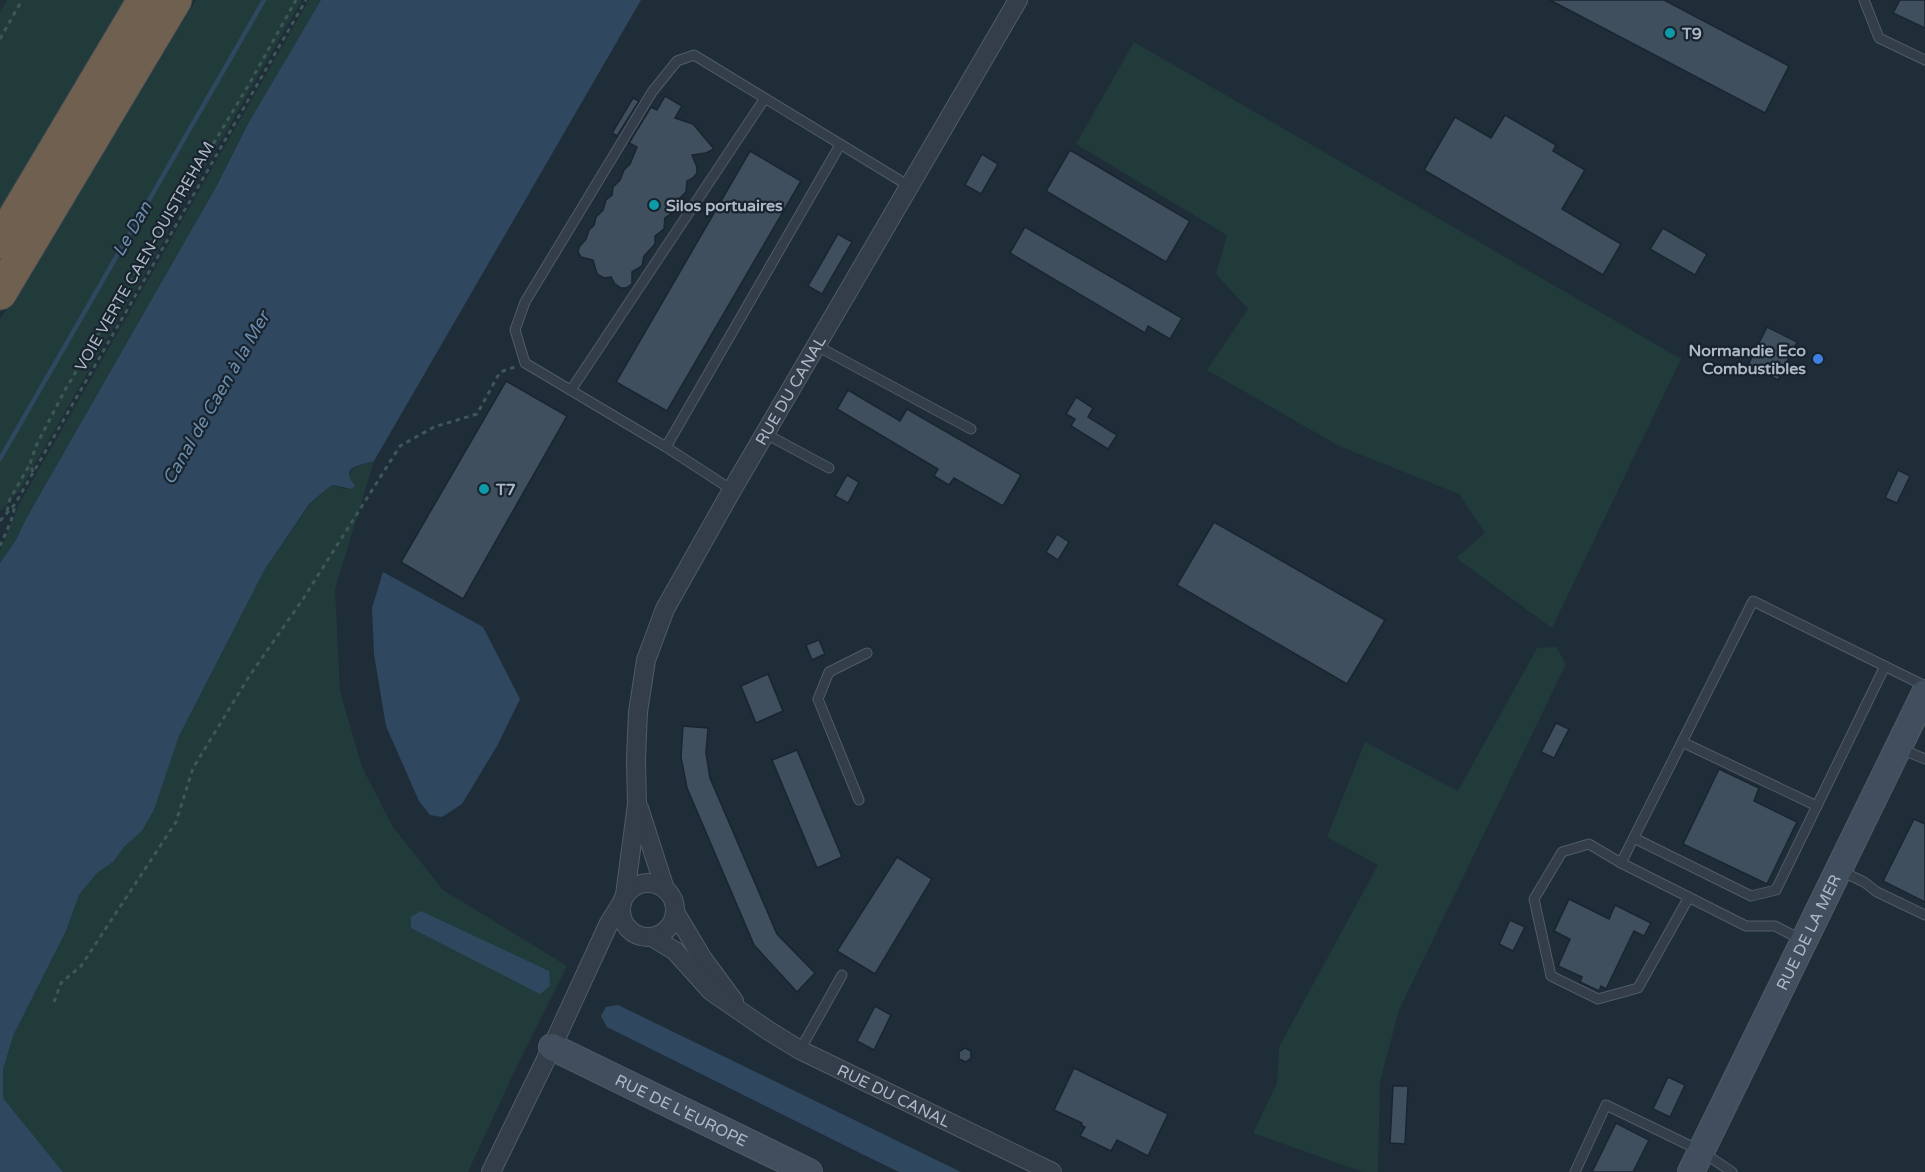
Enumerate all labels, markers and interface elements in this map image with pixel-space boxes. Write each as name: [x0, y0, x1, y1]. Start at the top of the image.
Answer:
place label: T9: [1681, 24, 1702, 44]
marker: T9: [1663, 26, 1677, 40]
street label: VOIE VERTE CAEN-OUISTREHAM: [71, 138, 219, 375]
place label: Silos portuaires: [666, 196, 783, 216]
water label: Le Dan: [108, 197, 157, 260]
marker: Silos portuaires: [647, 198, 661, 212]
water label: Canal de Caen à la Mer: [158, 306, 276, 488]
street label: RUE DU CANAL: [751, 332, 831, 449]
place label: Normandie Eco Combustibles: [1689, 341, 1806, 379]
marker: Normandie Eco Combustibles: [1811, 352, 1825, 366]
place label: T7: [495, 480, 516, 500]
marker: T7: [477, 482, 491, 496]
street label: RUE DE LA MER: [1772, 871, 1846, 994]
street label: RUE DU CANAL: [834, 1061, 953, 1132]
street label: RUE DE L'EUROPE: [612, 1070, 751, 1152]

